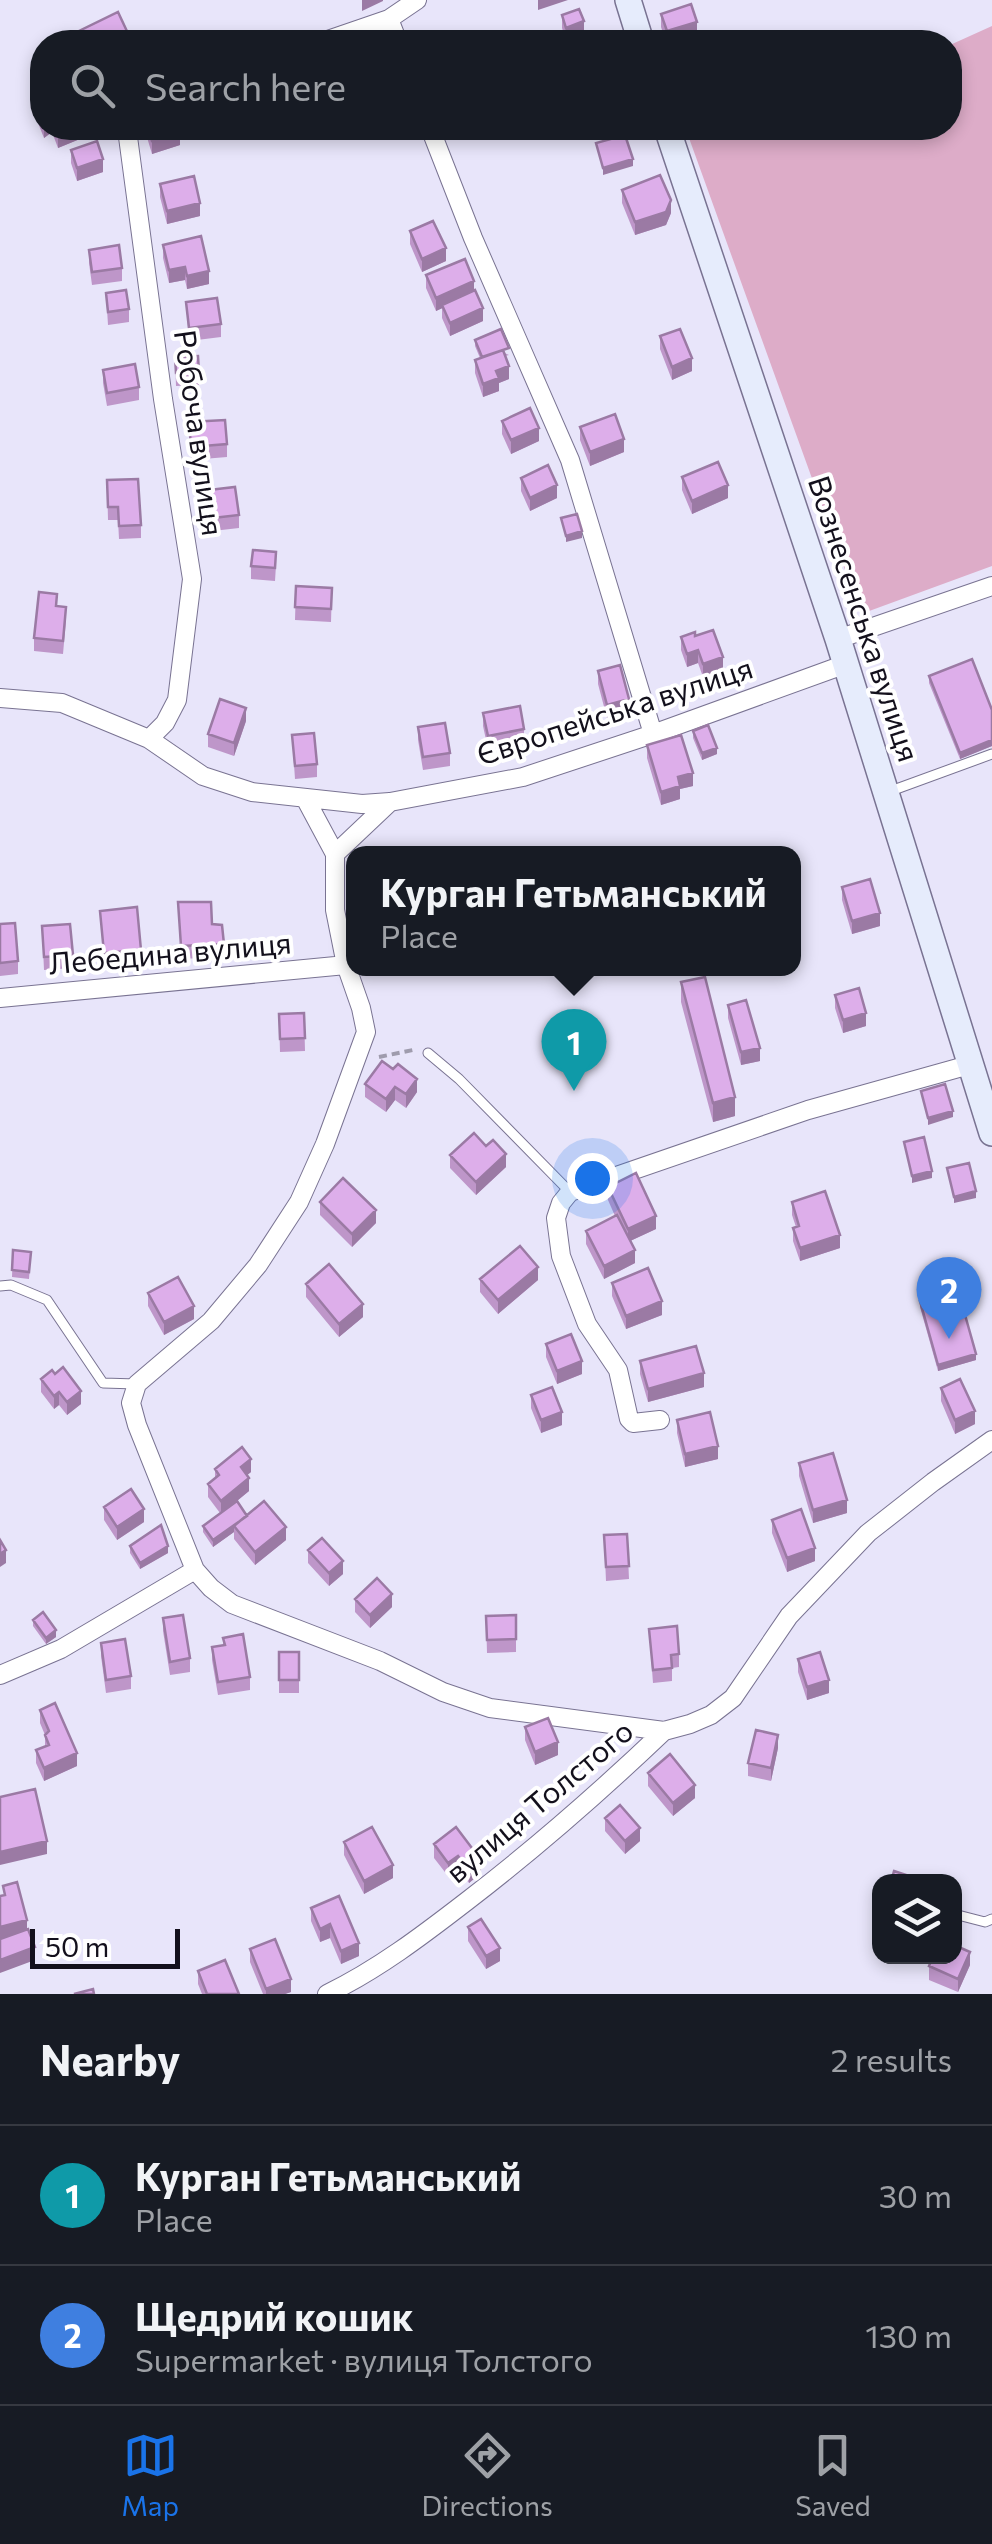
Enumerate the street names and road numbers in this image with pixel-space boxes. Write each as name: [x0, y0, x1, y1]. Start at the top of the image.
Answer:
street label: Робоча вулиця: [168, 327, 233, 538]
street label: Вознесенська вулиця: [802, 471, 929, 766]
street label: Європейська вулиця: [472, 648, 757, 772]
street label: Лебедина вулиця: [47, 922, 293, 981]
street label: вулиця Толстого: [437, 1711, 640, 1889]

